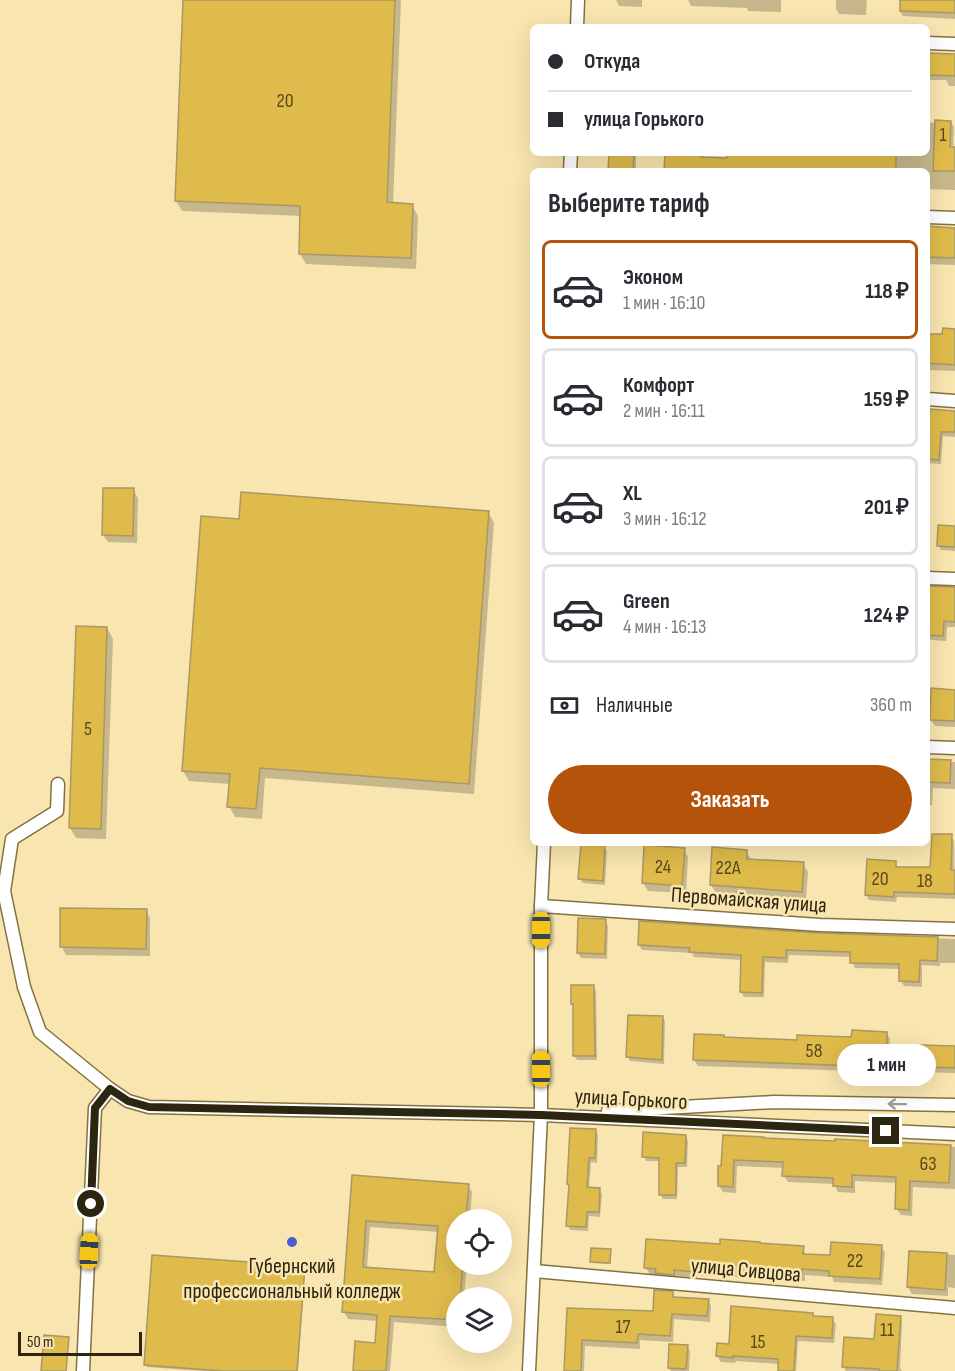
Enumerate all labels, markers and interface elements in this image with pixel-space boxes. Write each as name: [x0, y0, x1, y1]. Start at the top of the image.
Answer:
text: Откуда: [584, 48, 640, 75]
house number: 20: [276, 89, 294, 113]
text: улица Горького: [584, 106, 704, 133]
house number: 1: [940, 123, 947, 147]
text: Выберите тариф: [548, 188, 710, 220]
icon: car: [551, 263, 605, 317]
text: Эконом: [623, 264, 683, 291]
text: 118 ₽: [865, 278, 909, 305]
text: 1 мин · 16:10: [623, 291, 705, 315]
icon: car: [551, 371, 605, 425]
text: Комфорт: [623, 372, 694, 399]
text: 159 ₽: [864, 386, 909, 413]
text: 2 мин · 16:11: [623, 399, 705, 423]
icon: car: [551, 479, 605, 533]
text: XL: [623, 480, 642, 507]
text: 201 ₽: [864, 494, 909, 521]
text: 3 мин · 16:12: [623, 507, 706, 531]
icon: car: [551, 587, 605, 641]
text: Green: [623, 588, 670, 615]
text: 124 ₽: [864, 602, 909, 629]
text: 4 мин · 16:13: [623, 615, 706, 639]
icon: cash: [548, 689, 581, 722]
text: Наличные: [596, 692, 673, 719]
text: 360 m: [870, 693, 912, 717]
house number: 5: [84, 717, 92, 741]
button: Заказать: [548, 765, 912, 834]
house number: 24: [655, 855, 671, 879]
house number: 22А: [715, 856, 741, 880]
house number: 20: [871, 867, 889, 891]
house number: 18: [917, 869, 933, 893]
street label: Первомайская улица: [670, 882, 828, 919]
car: [532, 912, 550, 948]
house number: 58: [806, 1039, 822, 1063]
callout: 1 мин: [836, 1044, 936, 1086]
car: [532, 1051, 550, 1087]
text: 1 мин: [867, 1053, 906, 1077]
street label: улица Горького: [574, 1083, 688, 1116]
one-way arrow: [887, 1098, 907, 1110]
route end: [872, 1117, 899, 1144]
house number: 63: [919, 1152, 937, 1176]
route start: [77, 1190, 104, 1217]
map controls: [446, 1209, 512, 1353]
button: locate: [446, 1209, 512, 1275]
car: [79, 1233, 99, 1269]
marker: Губернский профессиональный колледж: [285, 1235, 299, 1249]
house number: 22: [847, 1249, 863, 1273]
street label: улица Сивцова: [690, 1252, 802, 1289]
place label: Губернский профессиональный колледж: [183, 1253, 401, 1305]
button: layers: [446, 1287, 512, 1353]
house number: 17: [616, 1315, 630, 1339]
house number: 11: [880, 1318, 894, 1342]
scale bar: [18, 1329, 142, 1356]
house number: 15: [750, 1330, 766, 1354]
text: 50 m: [27, 1333, 53, 1352]

